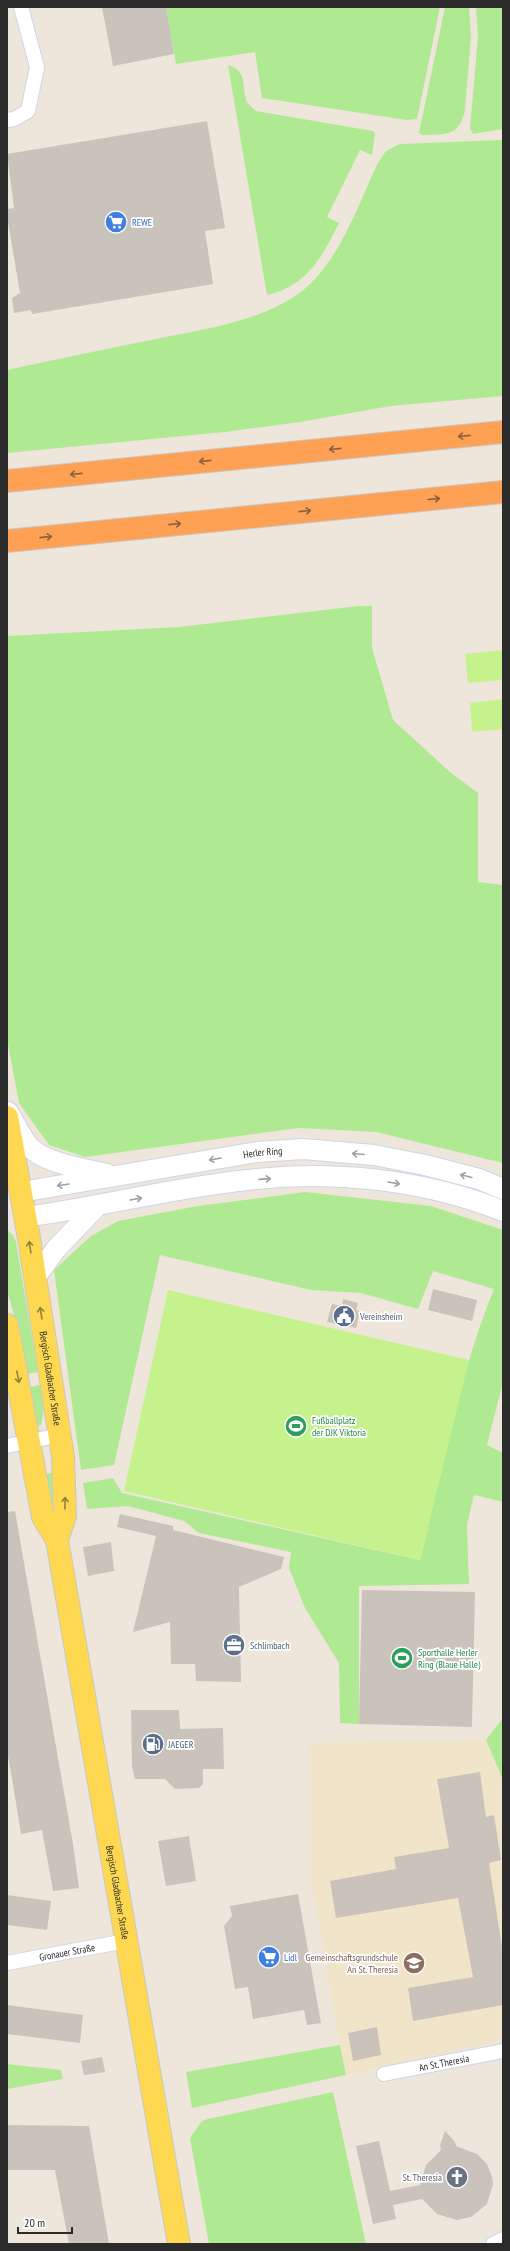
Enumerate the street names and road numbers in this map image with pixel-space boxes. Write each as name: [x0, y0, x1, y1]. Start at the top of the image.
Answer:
street label: Herler Ring: [242, 1144, 283, 1161]
street label: Bergisch Gladbacher Straße: [37, 1330, 64, 1427]
street label: Bergisch Gladbacher Straße: [103, 1844, 132, 1941]
street label: Gronauer Straße: [38, 1941, 96, 1964]
street label: An St. Theresia: [418, 2052, 470, 2074]

